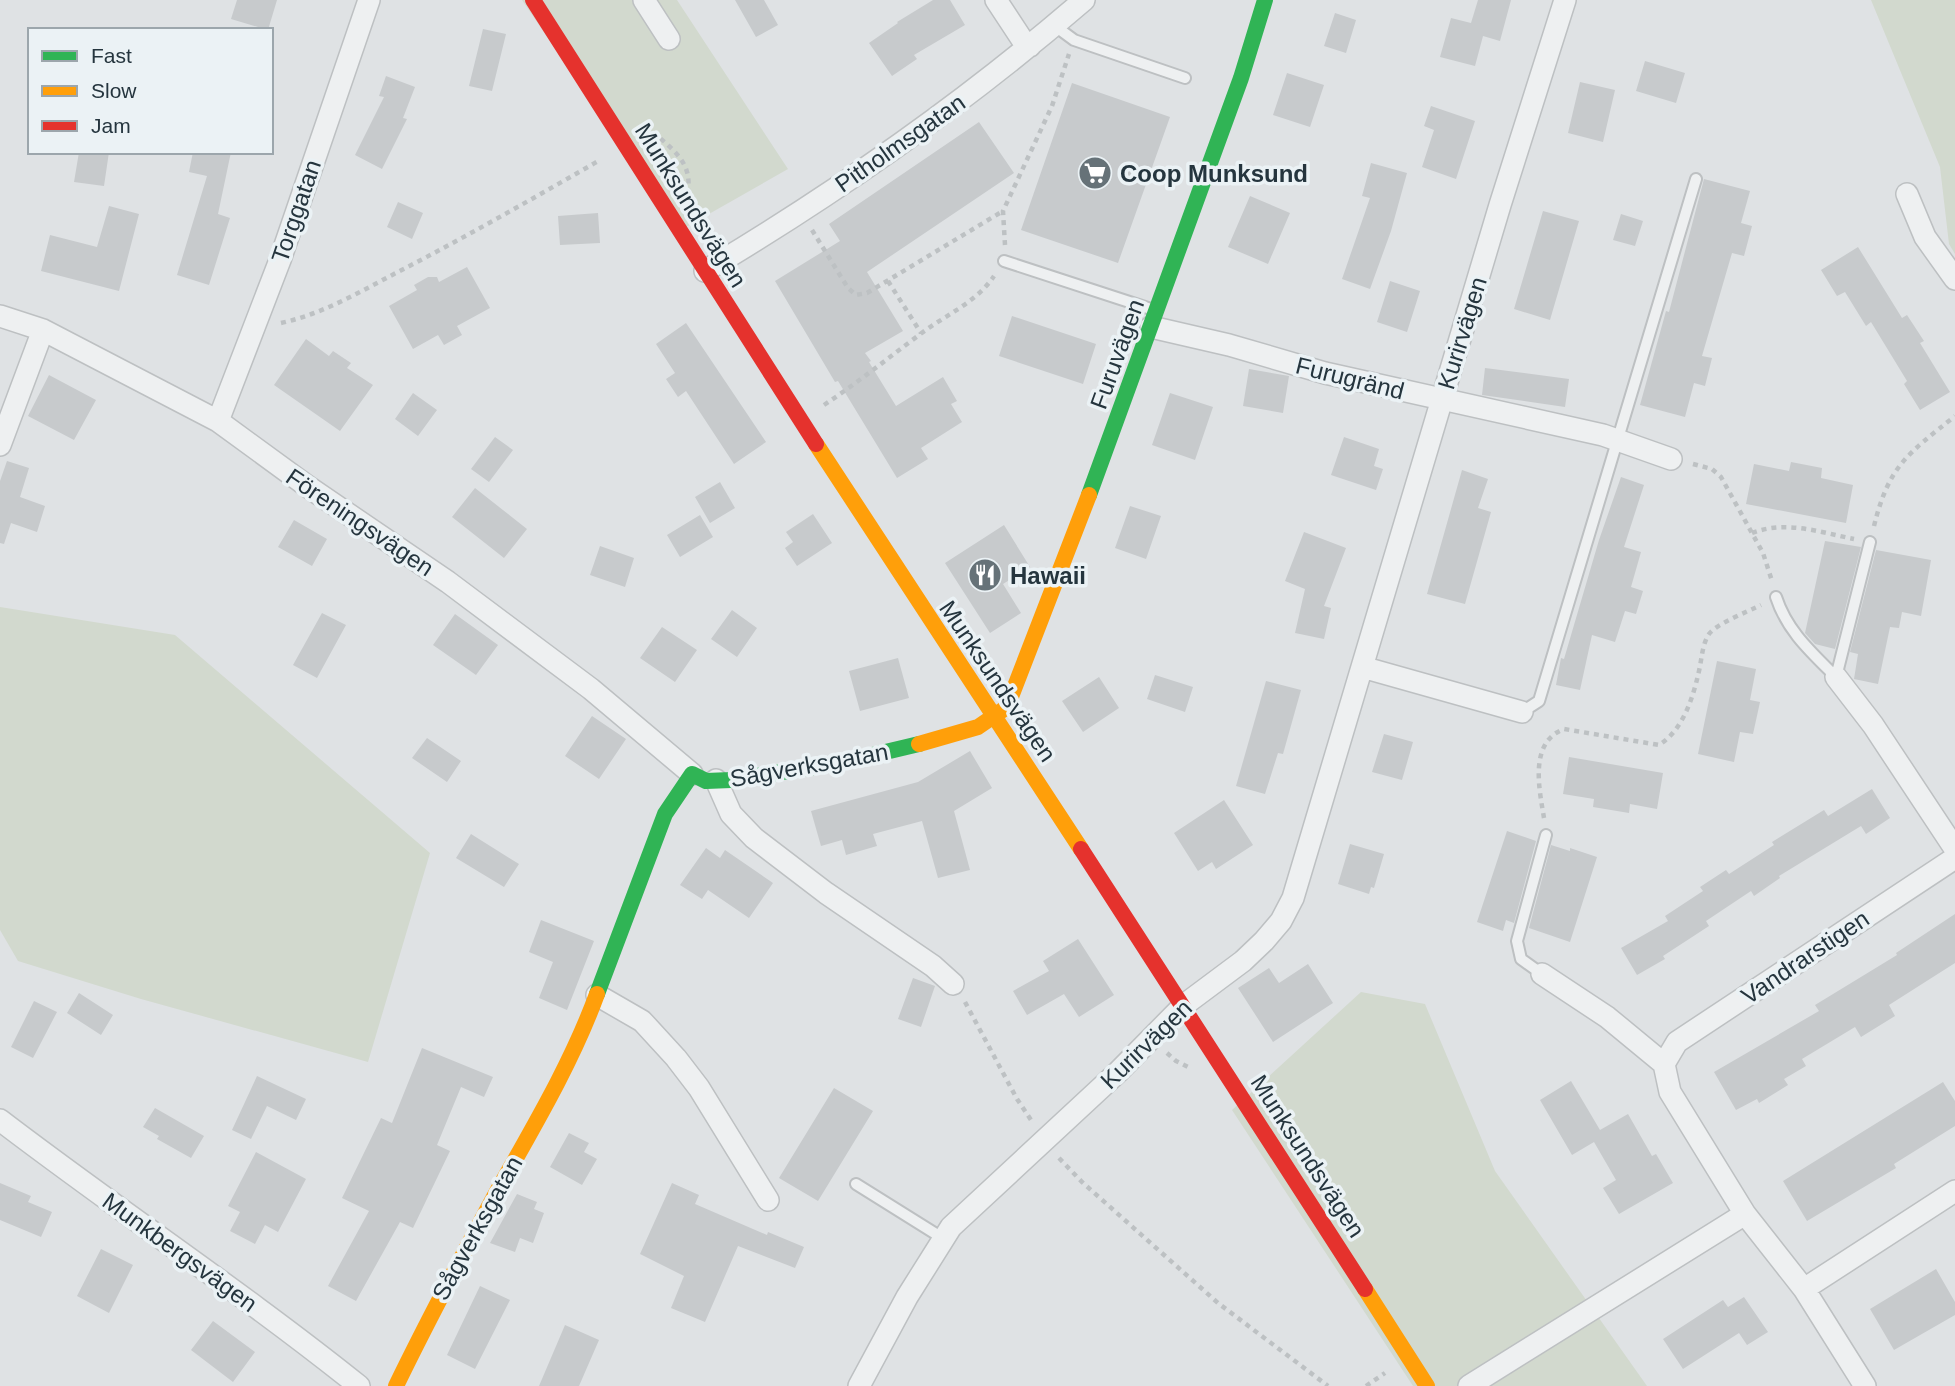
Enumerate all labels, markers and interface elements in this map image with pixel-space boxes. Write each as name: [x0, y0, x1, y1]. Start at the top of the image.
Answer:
legend: [28, 28, 273, 154]
text: Fast: [91, 44, 132, 67]
text: Slow: [91, 79, 137, 102]
street label: Pitholmsgatan: [830, 88, 970, 198]
text: Jam: [91, 114, 131, 137]
street label: Munksundsvägen: [630, 118, 752, 292]
supermarket icon: Coop Munksund: [1076, 154, 1114, 192]
street label: Torggatan: [266, 156, 326, 266]
place label: Coop Munksund: [1120, 160, 1308, 187]
street label: Kurirvägen: [1432, 274, 1492, 392]
street label: Furuvägen: [1085, 295, 1149, 413]
street label: Furugränd: [1293, 352, 1407, 404]
street label: Föreningsvägen: [281, 463, 439, 581]
restaurant icon: Hawaii: [966, 556, 1004, 594]
place label: Hawaii: [1010, 562, 1086, 589]
street label: Munksundsvägen: [934, 595, 1062, 767]
street label: Sågverksgatan: [728, 738, 890, 792]
street label: Vandrarstigen: [1736, 905, 1874, 1009]
street label: Kurirvägen: [1095, 994, 1197, 1094]
street label: Munksundsvägen: [1245, 1070, 1371, 1242]
street label: Sågverksgatan: [426, 1151, 528, 1305]
street label: Munkbergsvägen: [98, 1187, 262, 1317]

